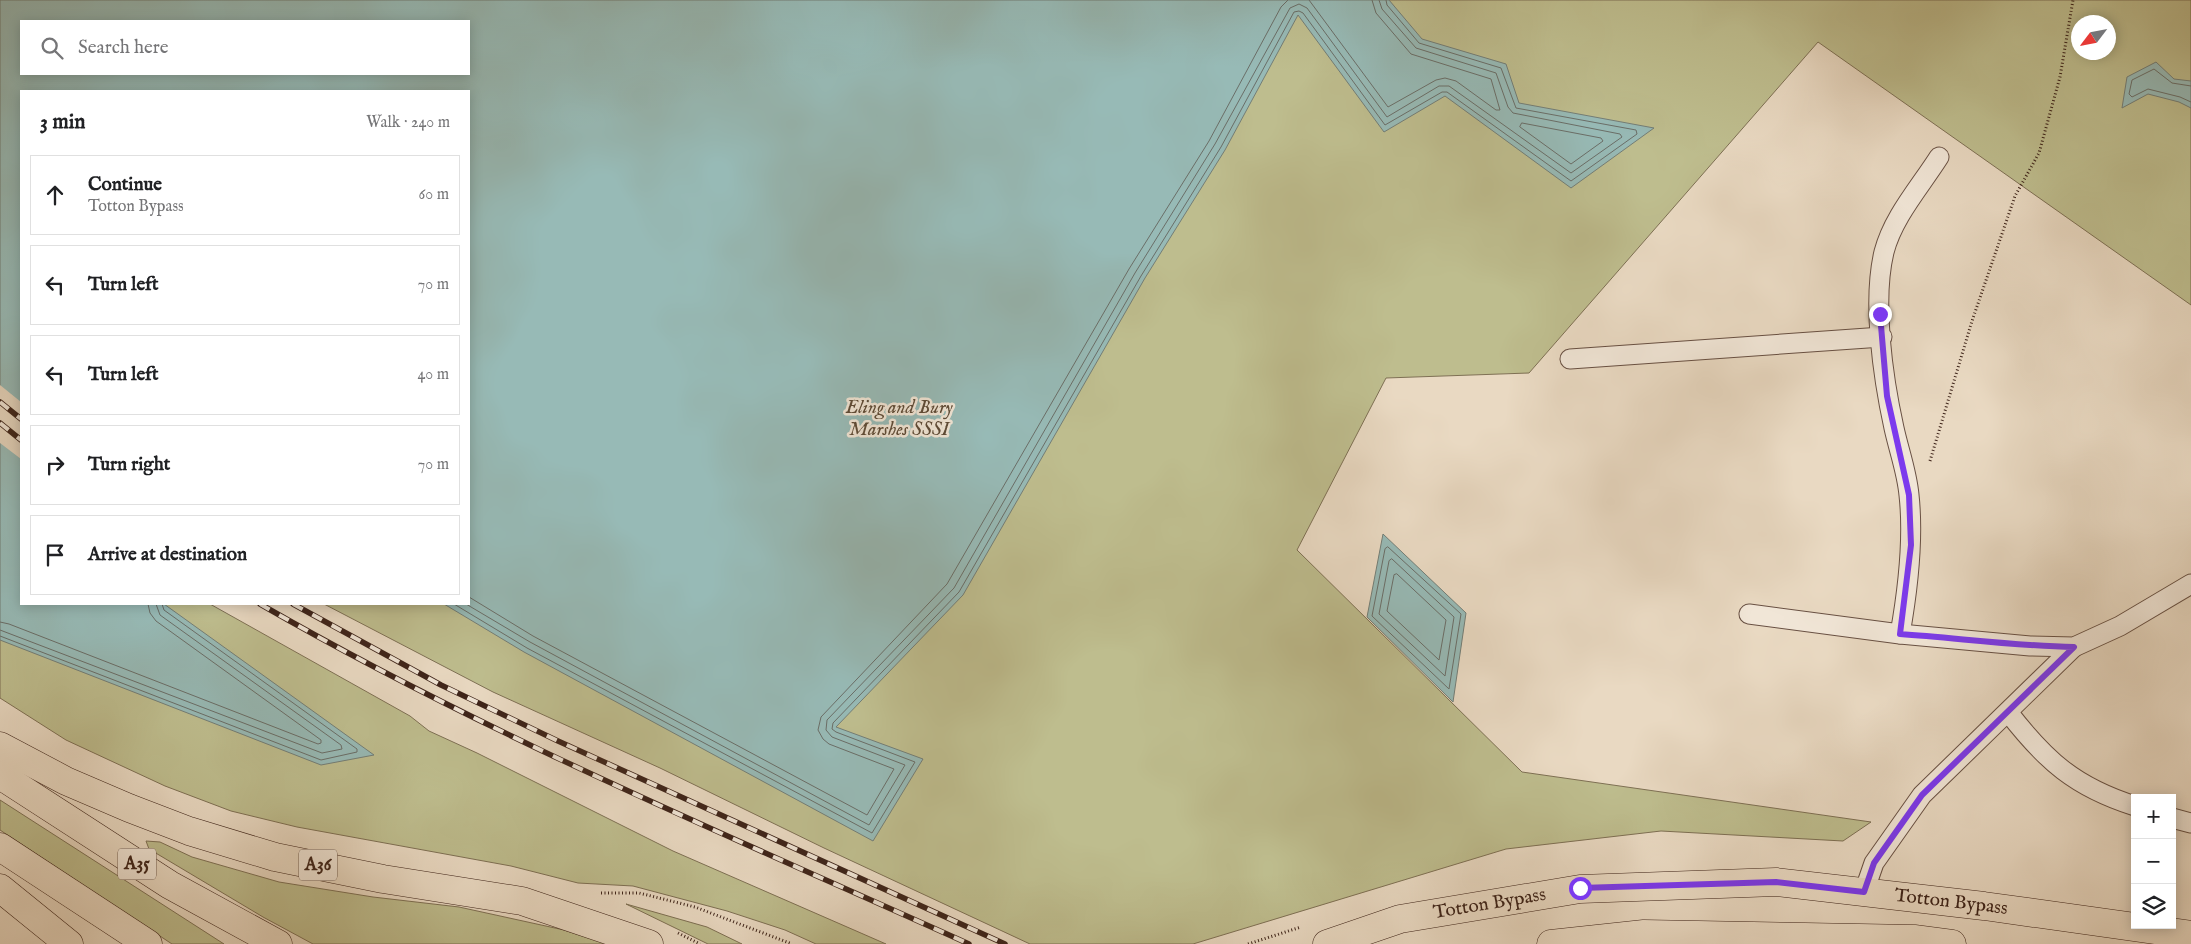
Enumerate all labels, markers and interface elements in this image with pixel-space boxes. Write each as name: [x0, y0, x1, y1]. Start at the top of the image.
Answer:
north arrow: [2071, 15, 2116, 60]
search box: [20, 20, 470, 75]
icon: search: [38, 34, 66, 62]
text: Search here: [78, 36, 169, 60]
text: 3 min: [40, 109, 85, 136]
text: Walk · 240 m: [366, 113, 450, 133]
text: Continue: [88, 173, 162, 197]
icon: ahead: [41, 181, 69, 209]
text: 60 m: [419, 185, 449, 205]
text: Totton Bypass: [88, 197, 184, 217]
icon: left: [41, 271, 69, 299]
text: Turn left: [88, 273, 159, 297]
text: 70 m: [418, 275, 449, 295]
route end: [1869, 303, 1892, 326]
icon: left: [41, 361, 69, 389]
text: Turn left: [88, 363, 159, 387]
text: 40 m: [417, 365, 449, 385]
park label: Eling and Bury Marshes SSSI: [844, 396, 953, 442]
icon: right: [41, 451, 69, 479]
text: Turn right: [88, 453, 170, 477]
text: 70 m: [418, 455, 449, 475]
icon: arrive: [41, 541, 69, 569]
text: Arrive at destination: [88, 543, 247, 567]
map controls: [2131, 794, 2176, 929]
button: +: [2131, 794, 2176, 839]
button: −: [2131, 839, 2176, 884]
road number: A35: [118, 849, 156, 880]
road number: A36: [299, 850, 337, 880]
route start: [1569, 877, 1592, 900]
street label: Totton Bypass: [1432, 883, 1548, 925]
street label: Totton Bypass: [1893, 884, 2009, 921]
button: layers: [2131, 884, 2176, 929]

